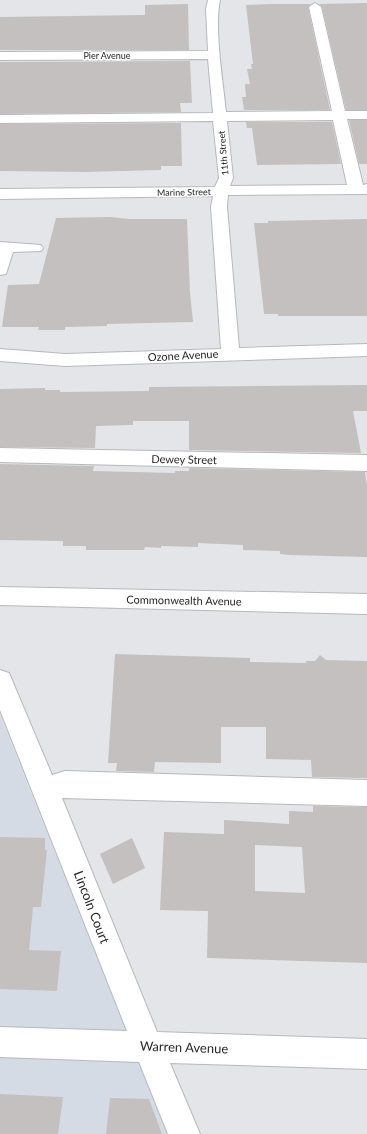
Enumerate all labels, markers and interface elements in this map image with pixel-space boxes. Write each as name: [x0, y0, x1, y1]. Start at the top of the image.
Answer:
street label: Pier Avenue: [83, 50, 131, 61]
street label: 11th Street: [216, 129, 230, 176]
street label: Marine Street: [157, 186, 212, 198]
street label: Ozone Avenue: [147, 347, 219, 363]
street label: Dewey Street: [151, 452, 217, 466]
street label: Commonwealth Avenue: [126, 592, 242, 608]
street label: Lincoln Court: [71, 868, 113, 946]
street label: Warren Avenue: [140, 1037, 229, 1057]

